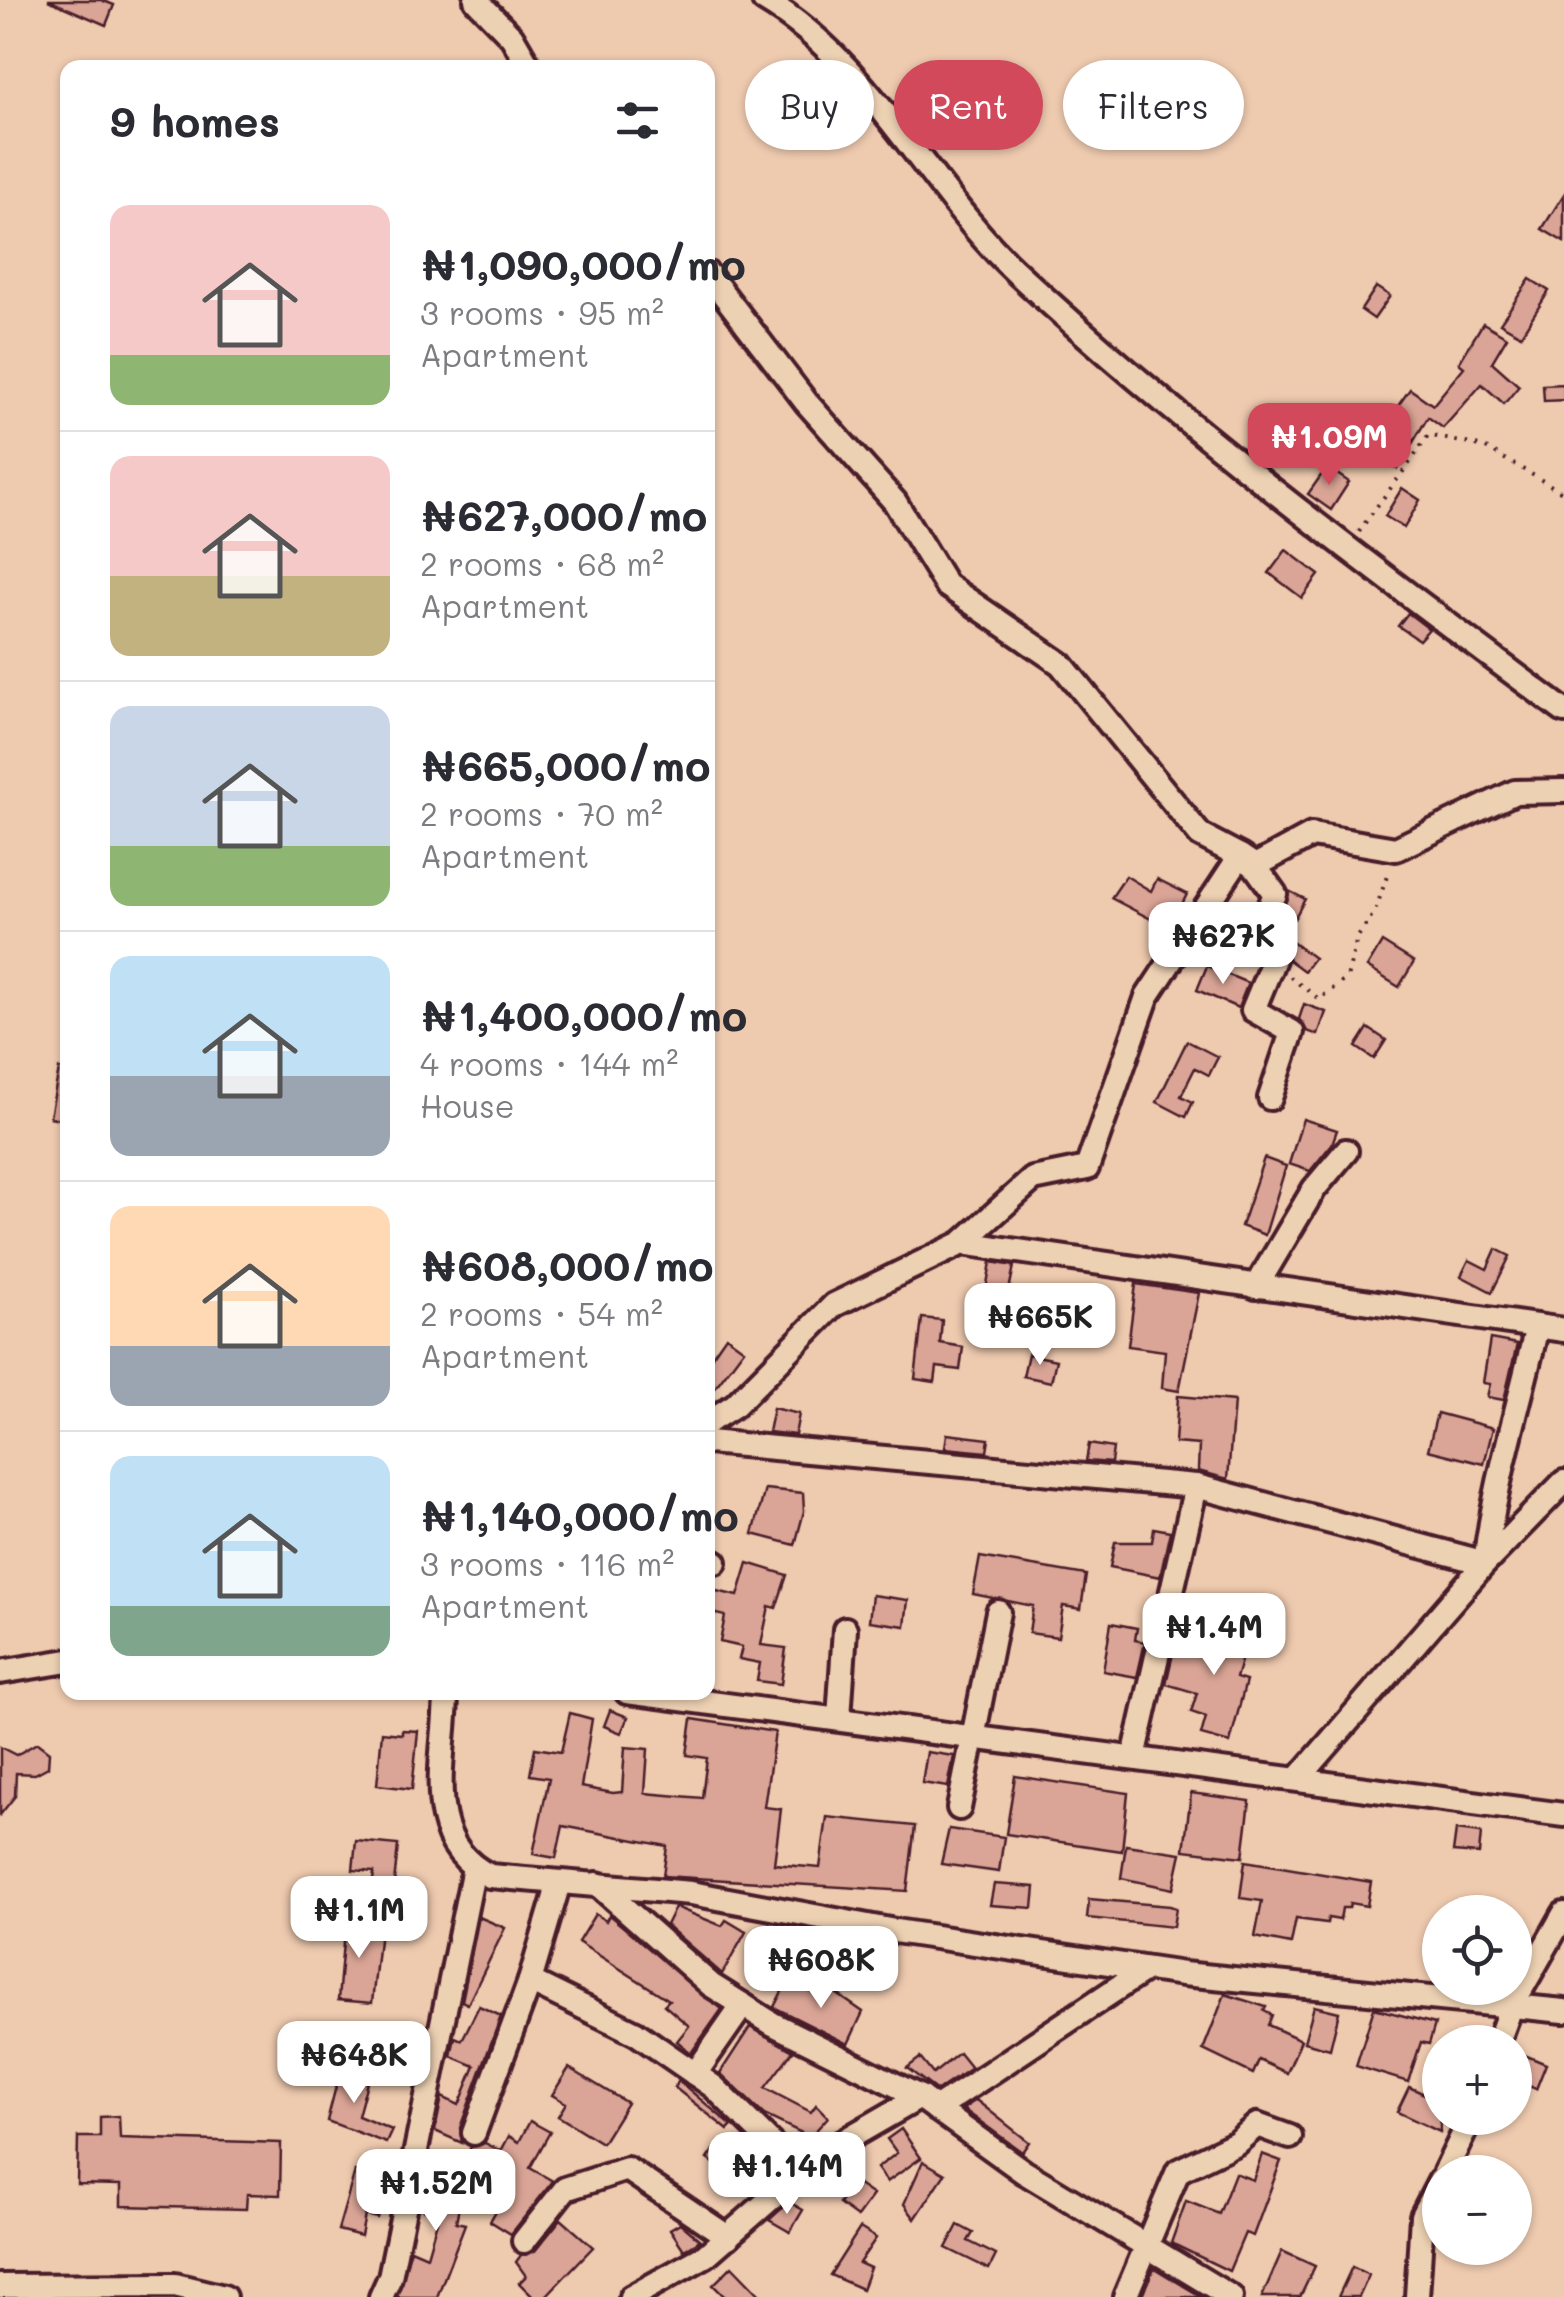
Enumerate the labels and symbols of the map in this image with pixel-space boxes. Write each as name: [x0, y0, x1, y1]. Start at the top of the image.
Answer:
pin: ₦1.09M: [1248, 403, 1410, 488]
pin: ₦627K: [1153, 902, 1293, 987]
pin: ₦665K: [970, 1283, 1110, 1368]
pin: ₦1.4M: [1144, 1593, 1284, 1678]
pin: ₦1.1M: [289, 1876, 429, 1961]
pin: ₦608K: [751, 1926, 891, 2011]
pin: ₦648K: [284, 2021, 424, 2106]
pin: ₦1.14M: [706, 2132, 868, 2217]
pin: ₦1.52M: [355, 2149, 517, 2234]

